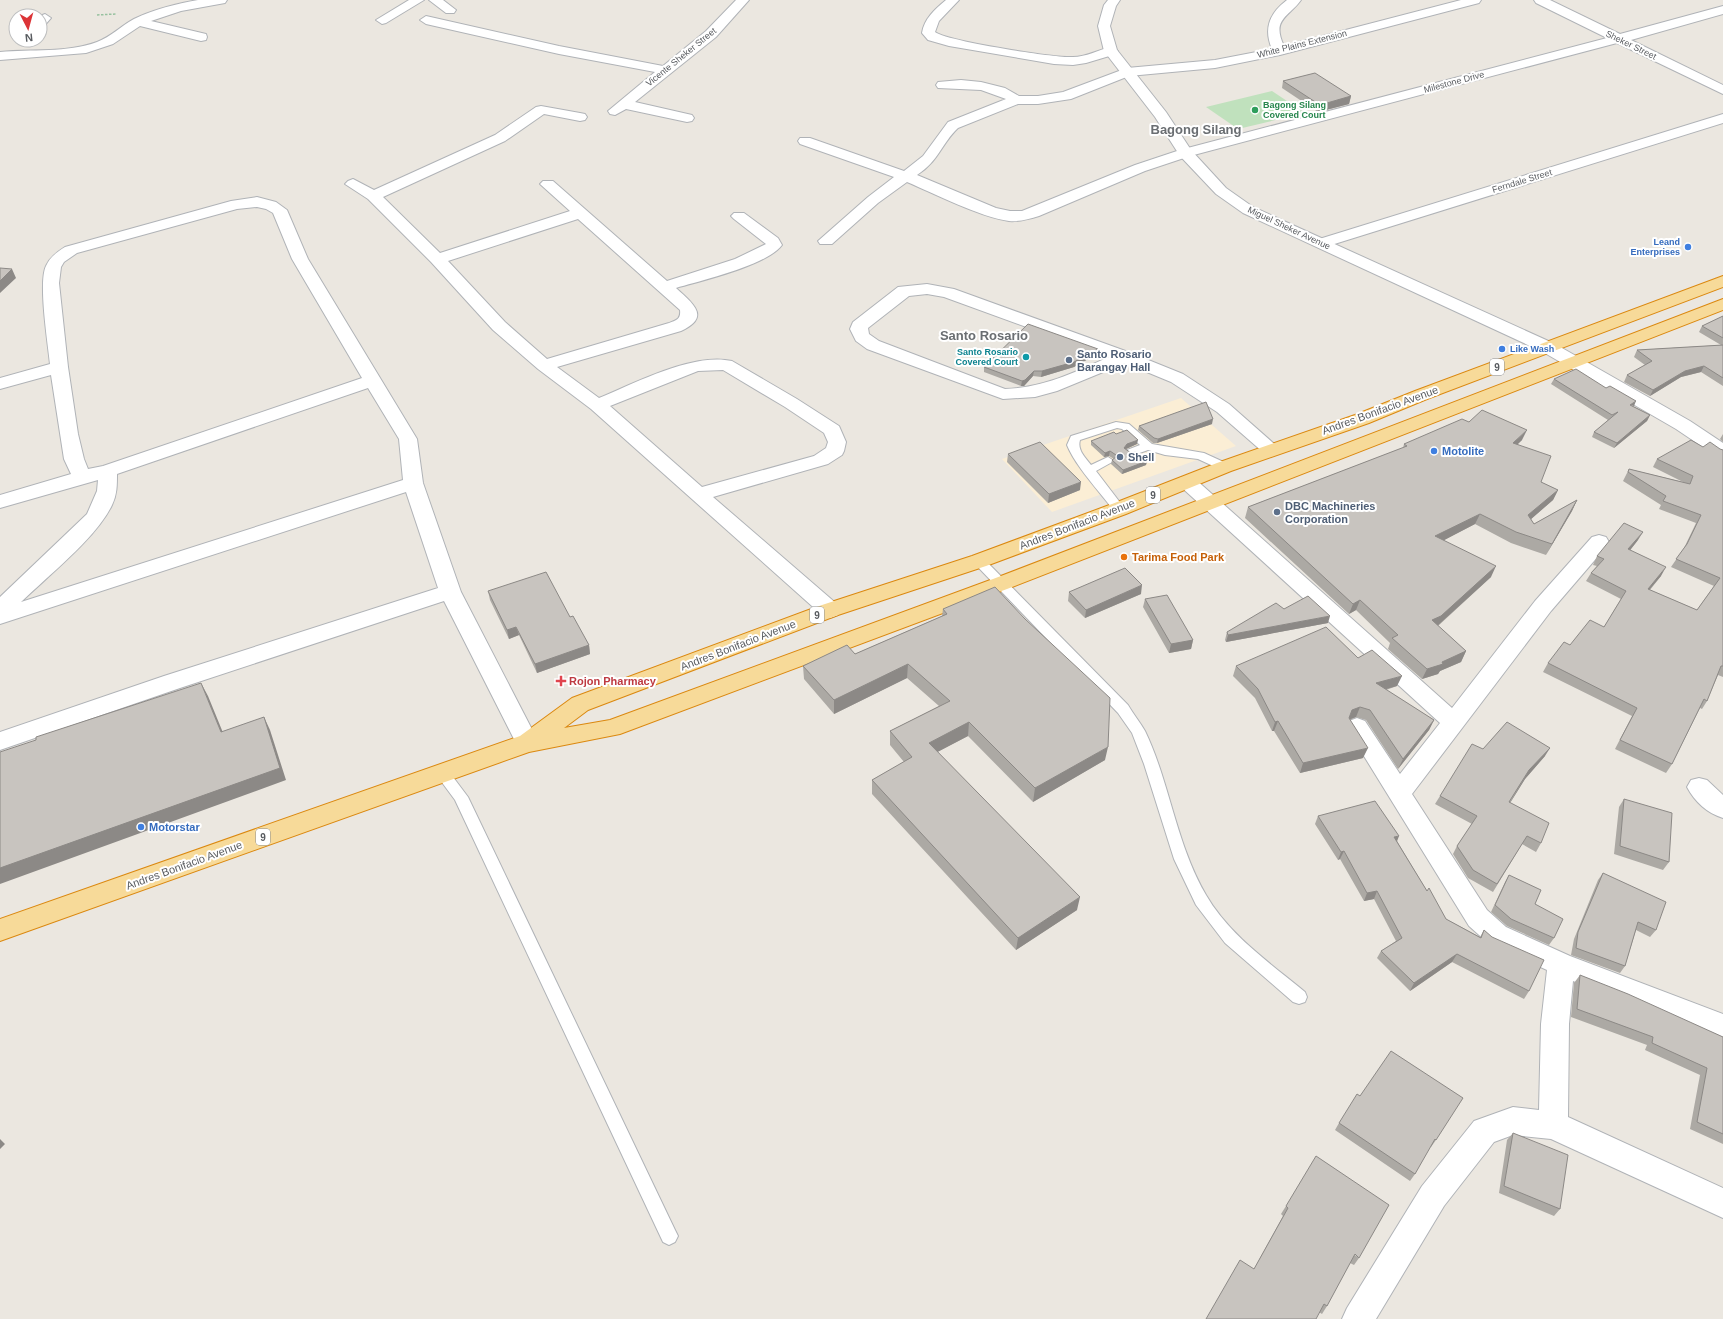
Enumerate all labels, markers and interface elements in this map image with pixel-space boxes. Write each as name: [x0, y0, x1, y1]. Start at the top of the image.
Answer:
north arrow: [8, 8, 48, 48]
street label: Vicente Sheker Street: [644, 25, 718, 88]
street label: White Plains Extension: [1256, 28, 1348, 60]
street label: Sheker Street: [1604, 28, 1658, 62]
text: N: [24, 32, 34, 44]
street label: Milestone Drive: [1423, 69, 1485, 95]
place label: Bagong Silang Covered Court: [1263, 100, 1326, 120]
marker: Bagong Silang Covered Court: [1250, 105, 1260, 115]
district label: Bagong Silang: [1151, 122, 1242, 137]
street label: Ferndale Street: [1491, 167, 1554, 195]
street label: Miguel Sheker Avenue: [1246, 204, 1332, 252]
place label: Leand Enterprises: [1630, 237, 1680, 257]
marker: Leand Enterprises: [1683, 242, 1693, 252]
district label: Santo Rosario: [940, 328, 1028, 343]
marker: Like Wash: [1497, 344, 1507, 354]
place label: Like Wash: [1510, 344, 1554, 354]
place label: Santo Rosario Covered Court: [955, 347, 1018, 367]
place label: Santo Rosario Barangay Hall: [1077, 348, 1152, 373]
marker: Santo Rosario Covered Court: [1021, 352, 1031, 362]
marker: Santo Rosario Barangay Hall: [1064, 355, 1074, 365]
road number: 9: [1490, 359, 1504, 375]
street label: Andres Bonifacio Avenue: [1320, 383, 1440, 437]
place label: Motolite: [1442, 445, 1484, 457]
marker: Motolite: [1429, 446, 1439, 456]
place label: Shell: [1128, 451, 1154, 463]
marker: Shell: [1115, 452, 1125, 462]
road number: 9: [1146, 487, 1160, 503]
street label: Andres Bonifacio Avenue: [1018, 496, 1136, 552]
place label: DBC Machineries Corporation: [1285, 500, 1375, 525]
marker: DBC Machineries Corporation: [1272, 507, 1282, 517]
place label: Tarima Food Park: [1132, 551, 1225, 563]
marker: Tarima Food Park: [1119, 552, 1129, 562]
road number: 9: [810, 607, 824, 623]
street label: Andres Bonifacio Avenue: [679, 617, 797, 673]
place label: Rojon Pharmacy: [569, 675, 657, 687]
marker: Rojon Pharmacy: [556, 676, 566, 686]
place label: Motorstar: [149, 821, 200, 833]
marker: Motorstar: [136, 822, 146, 832]
road number: 9: [256, 829, 270, 845]
street label: Andres Bonifacio Avenue: [124, 838, 244, 892]

